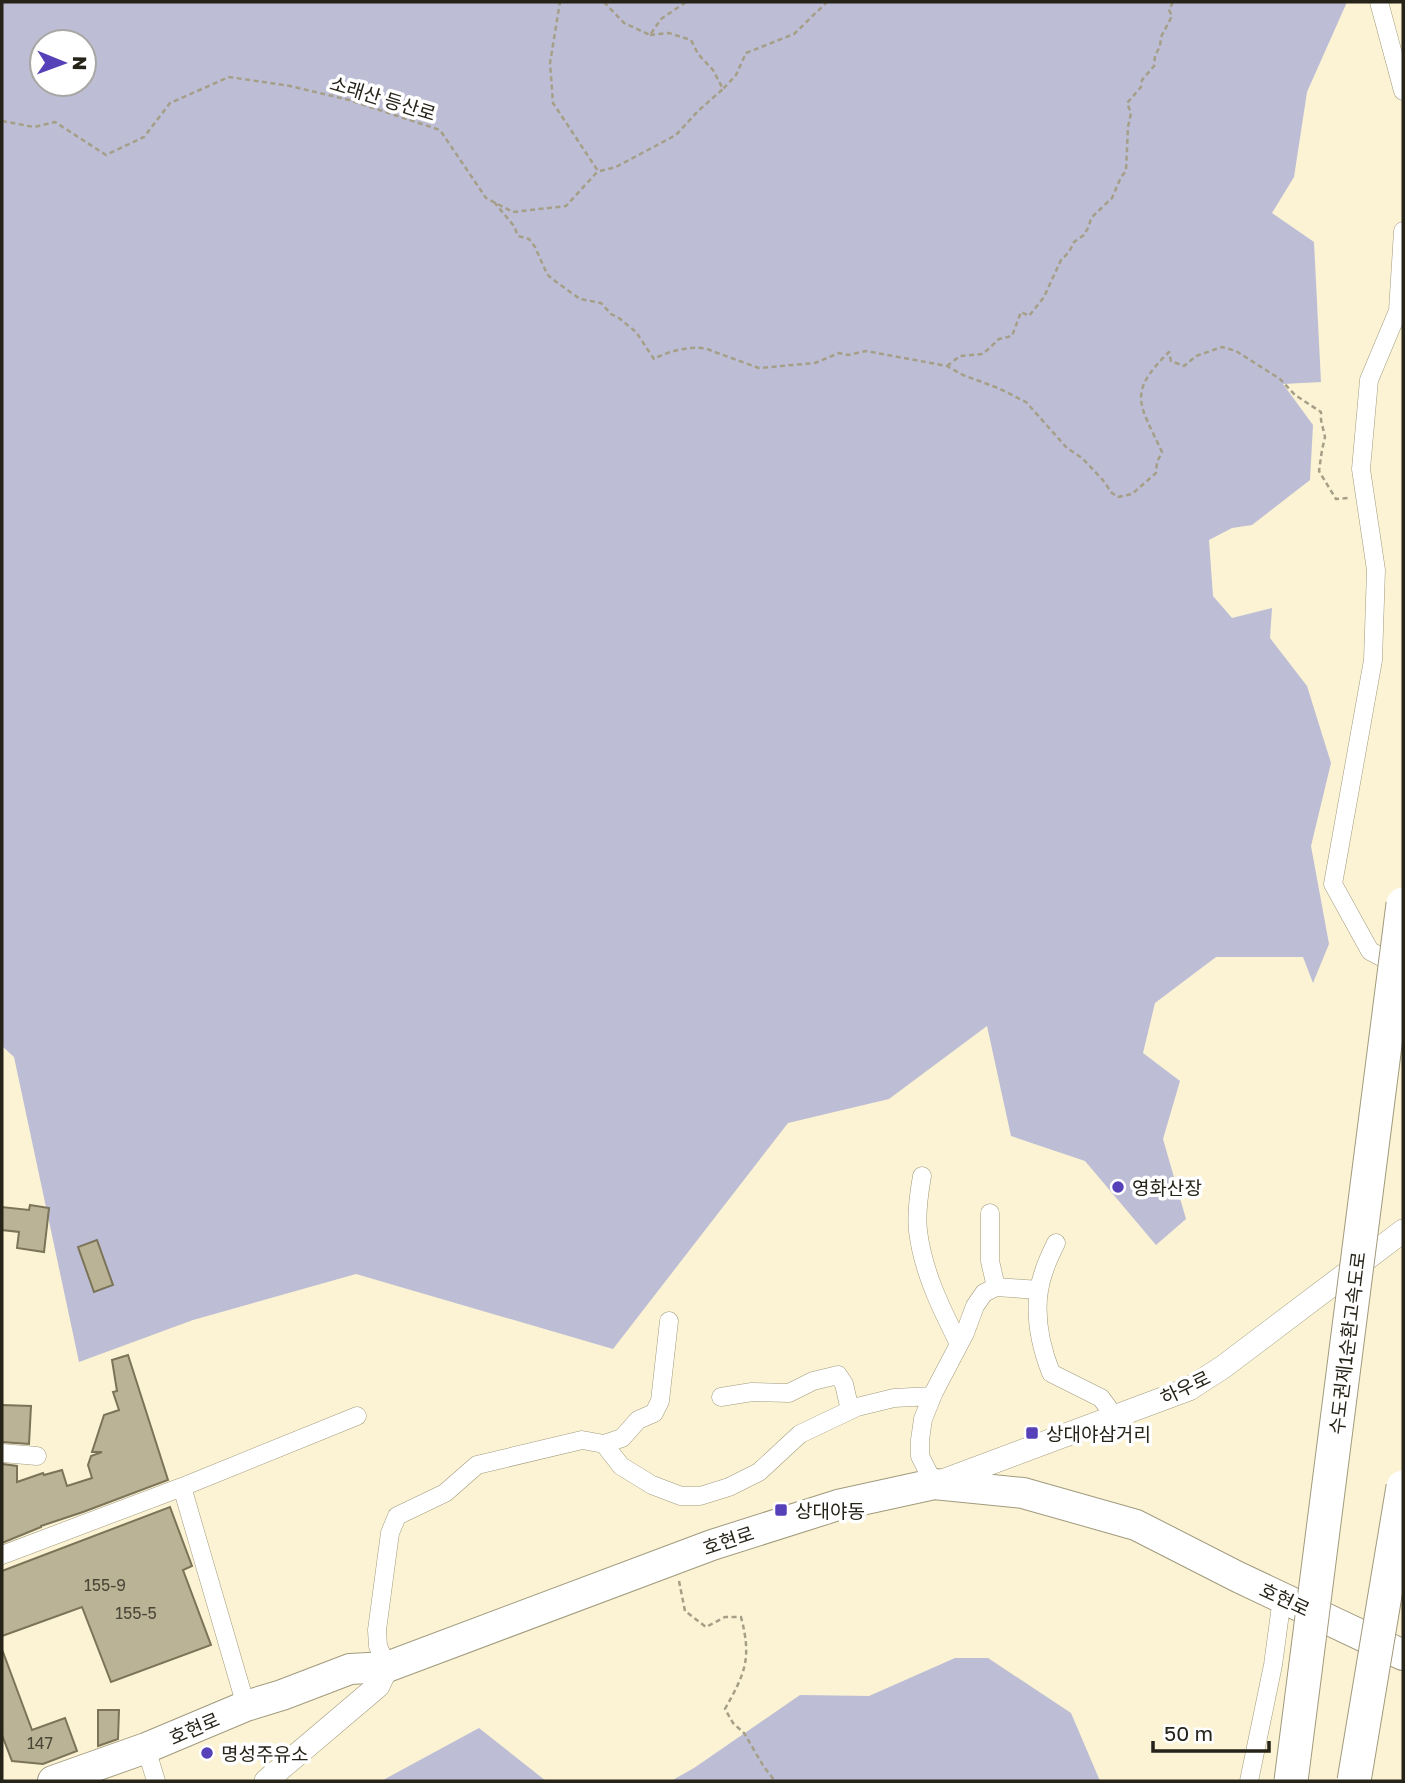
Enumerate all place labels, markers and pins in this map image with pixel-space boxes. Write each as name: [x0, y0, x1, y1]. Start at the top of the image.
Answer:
place label: 영화산장: [1132, 1176, 1202, 1199]
marker: 영화산장: [1110, 1179, 1126, 1195]
place label: 상대야삼거리: [1046, 1422, 1151, 1445]
marker: 상대야삼거리: [1024, 1425, 1040, 1441]
place label: 상대야동: [795, 1499, 865, 1522]
marker: 상대야동: [773, 1502, 789, 1518]
place label: 명성주유소: [221, 1742, 308, 1765]
marker: 명성주유소: [199, 1745, 215, 1761]

